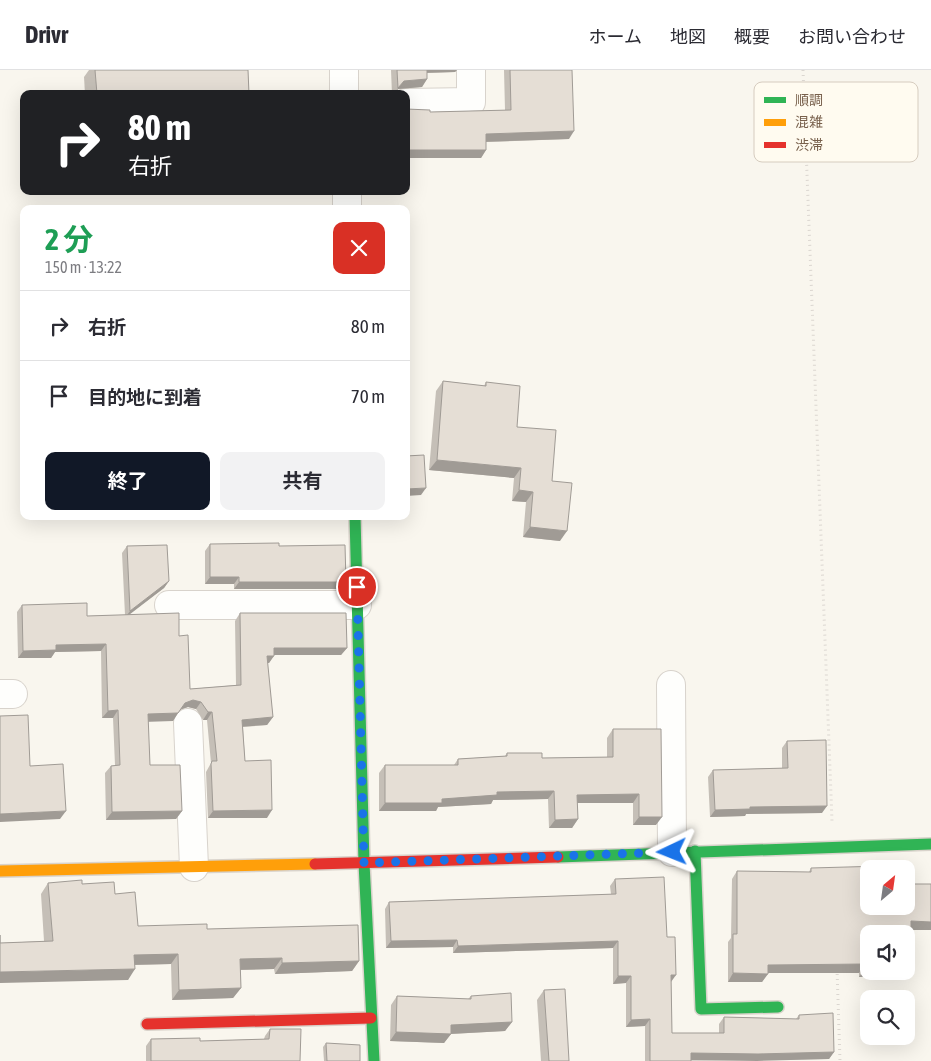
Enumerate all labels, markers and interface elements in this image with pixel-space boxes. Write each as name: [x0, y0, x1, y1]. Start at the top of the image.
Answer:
text: Drivr: [25, 21, 68, 48]
text: ホーム: [589, 26, 642, 47]
text: 地図: [670, 26, 706, 47]
text: 概要: [734, 26, 770, 47]
text: お問い合わせ: [798, 26, 906, 47]
legend: [754, 82, 918, 162]
text: 順調: [795, 92, 823, 108]
text: 80 m: [128, 107, 191, 147]
icon: right: [45, 110, 110, 175]
text: 混雑: [795, 114, 823, 130]
text: 渋滞: [795, 137, 823, 153]
text: 右折: [128, 153, 172, 179]
text: 2 分: [45, 222, 93, 256]
button: close: [333, 222, 385, 274]
text: 150 m · 13:22: [45, 258, 122, 276]
icon: right: [45, 312, 73, 340]
text: 80 m: [351, 315, 385, 337]
text: 右折: [88, 316, 126, 338]
icon: arrive: [45, 382, 73, 410]
text: 70 m: [351, 385, 385, 407]
text: 目的地に到着: [88, 386, 202, 408]
button: 終了: [45, 452, 210, 510]
button: 共有: [220, 452, 385, 510]
pin: [336, 566, 378, 608]
icon: arrive: [343, 573, 371, 601]
position arrow: [645, 825, 697, 877]
north arrow: [860, 860, 915, 915]
map controls: [860, 860, 915, 1045]
button: sound: [860, 925, 915, 980]
button: search: [860, 990, 915, 1045]

